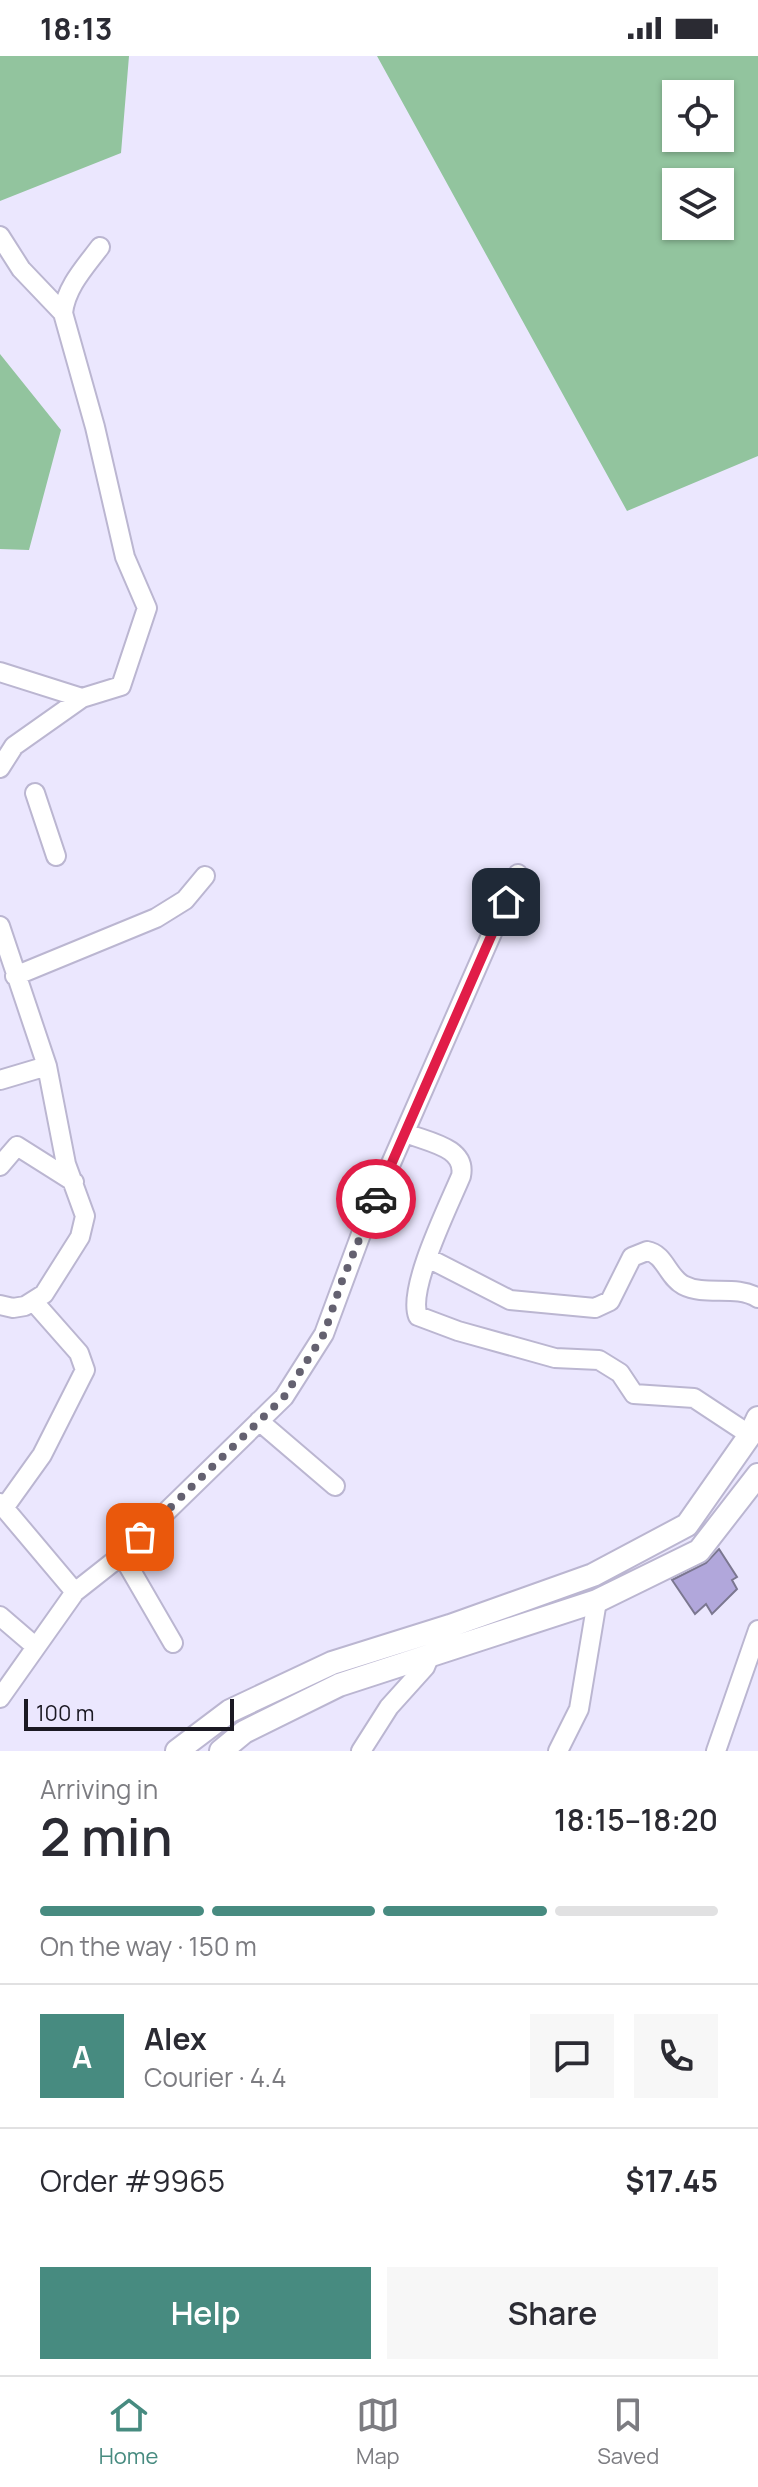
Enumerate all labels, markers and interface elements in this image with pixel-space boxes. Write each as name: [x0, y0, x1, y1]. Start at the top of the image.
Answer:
text: 18:13: [40, 8, 112, 49]
map controls: [662, 80, 734, 240]
button: locate: [662, 80, 734, 152]
button: layers: [662, 168, 734, 240]
pin: [472, 868, 540, 936]
icon: home: [484, 880, 528, 924]
courier: [336, 1159, 416, 1239]
icon: car: [354, 1177, 398, 1221]
pin: [106, 1503, 174, 1571]
icon: bag: [118, 1515, 162, 1559]
scale bar: [24, 1695, 234, 1731]
text: 100 m: [36, 1698, 94, 1728]
text: Arriving in: [40, 1771, 158, 1807]
text: 18:15–18:20: [554, 1799, 718, 1840]
text: 2 min: [40, 1801, 173, 1872]
text: On the way · 150 m: [40, 1928, 257, 1964]
button: chat: [530, 2014, 614, 2098]
button: phone: [634, 2014, 718, 2098]
text: Alex: [144, 2018, 207, 2059]
text: A: [72, 2036, 92, 2077]
text: Courier · 4.4: [144, 2059, 286, 2095]
text: Order #9965: [40, 2160, 225, 2201]
text: $17.45: [626, 2160, 718, 2201]
button: Help: [40, 2267, 371, 2359]
button: Share: [387, 2267, 718, 2359]
tab: Home: [99, 2393, 158, 2471]
tab: Map: [356, 2393, 400, 2471]
tab: Saved: [597, 2393, 659, 2471]

